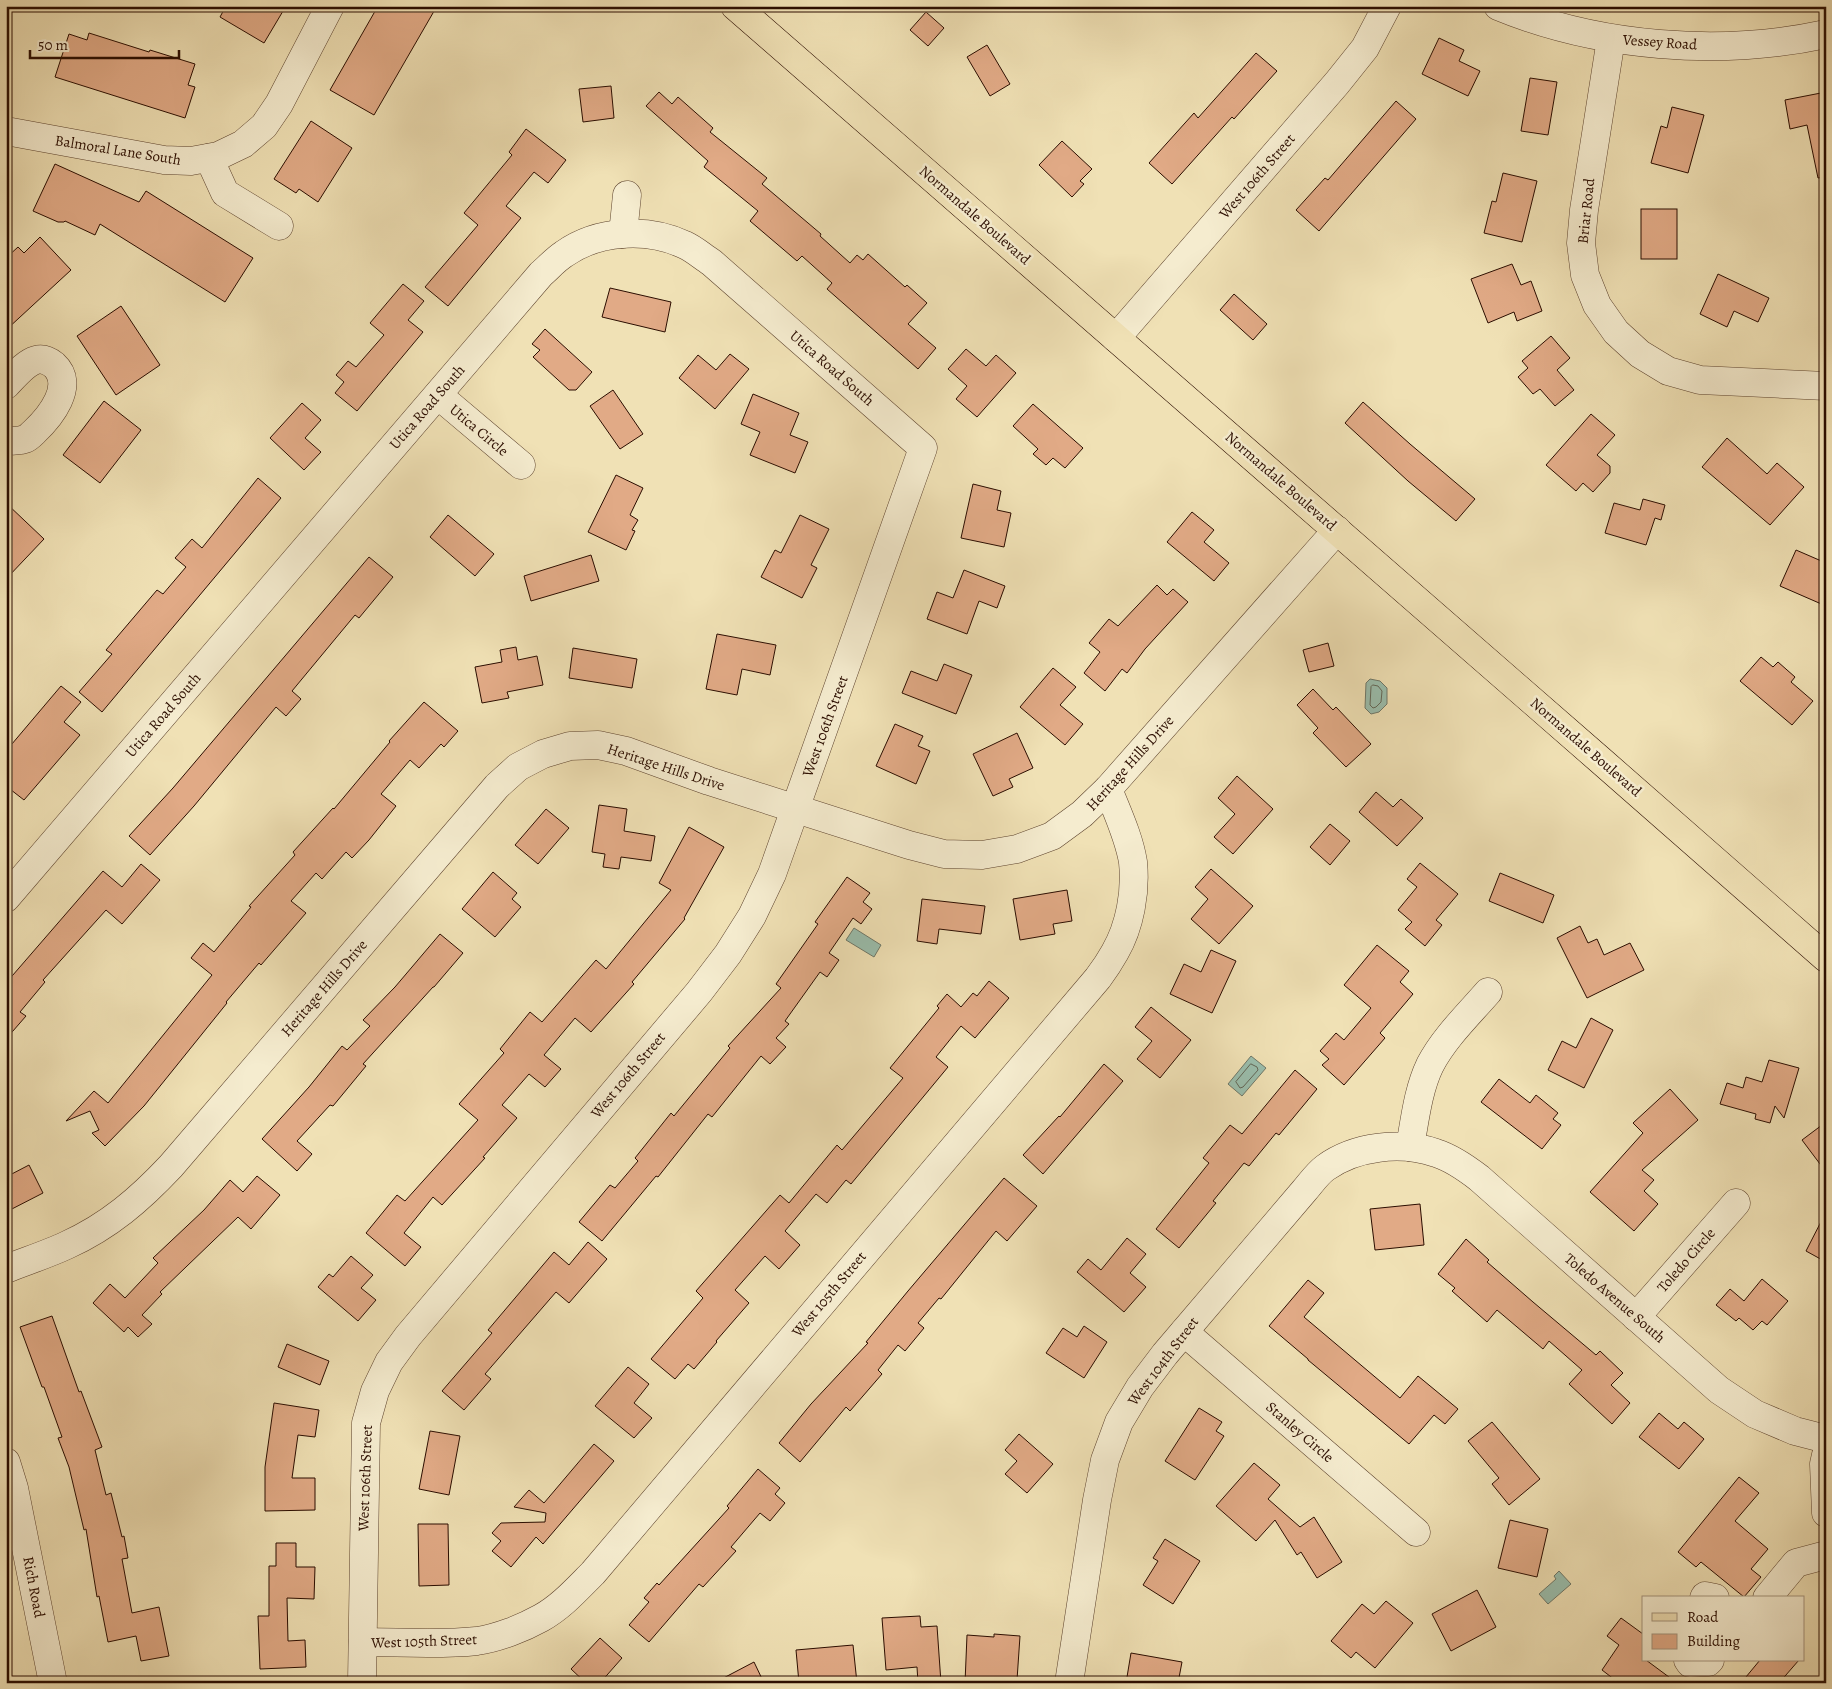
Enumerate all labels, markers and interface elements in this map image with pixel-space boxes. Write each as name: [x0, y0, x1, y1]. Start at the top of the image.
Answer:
scale bar: [30, 28, 179, 60]
street label: Vessey Road: [1621, 29, 1699, 55]
text: 50 m: [38, 35, 68, 55]
street label: West 106th Street: [1214, 129, 1299, 223]
street label: Balmoral Lane South: [53, 130, 183, 170]
street label: Normandale Boulevard: [915, 161, 1036, 270]
street label: Briar Road: [1573, 176, 1599, 245]
street label: Utica Road South: [785, 326, 879, 410]
street label: Utica Road South: [385, 360, 469, 454]
street label: Utica Circle: [445, 399, 513, 461]
street label: Normandale Boulevard: [1221, 427, 1342, 536]
street label: Utica Road South: [121, 668, 205, 762]
street label: West 106th Street: [797, 673, 853, 780]
street label: Normandale Boulevard: [1526, 693, 1647, 802]
street label: Heritage Hills Drive: [1082, 711, 1179, 815]
street label: Heritage Hills Drive: [605, 739, 727, 795]
street label: Heritage Hills Drive: [276, 935, 372, 1041]
street label: West 106th Street: [585, 1028, 670, 1123]
street label: Toledo Circle: [1652, 1223, 1720, 1296]
street label: West 105th Street: [787, 1247, 871, 1342]
street label: Toledo Avenue South: [1560, 1249, 1670, 1347]
street label: West 104th Street: [1122, 1313, 1203, 1410]
street label: Stanley Circle: [1262, 1397, 1338, 1467]
street label: West 106th Street: [353, 1424, 377, 1533]
street label: Rich Road: [18, 1555, 50, 1620]
legend: [1642, 1596, 1804, 1662]
text: Road: [1687, 1607, 1719, 1627]
street label: West 105th Street: [370, 1629, 477, 1653]
text: Building: [1687, 1631, 1740, 1651]

